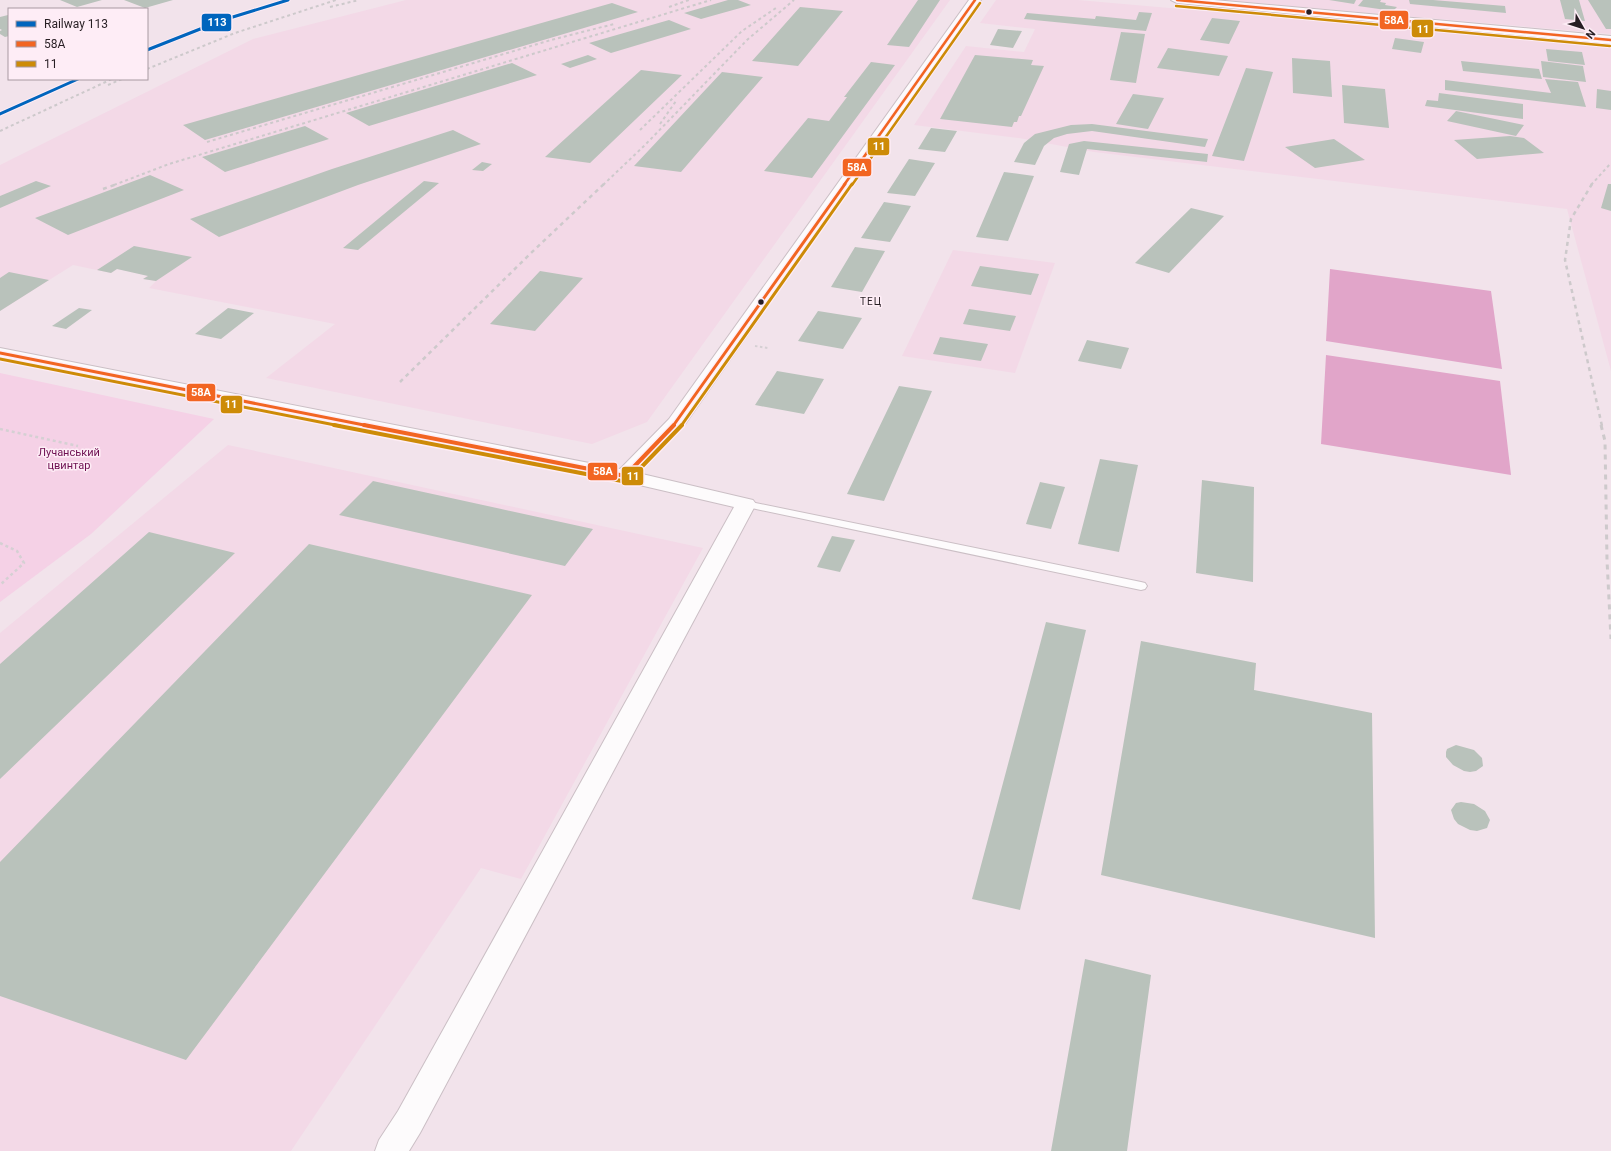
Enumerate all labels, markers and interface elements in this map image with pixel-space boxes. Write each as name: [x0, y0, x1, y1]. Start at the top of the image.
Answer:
unlabelled marker: [1304, 7, 1314, 17]
legend: [8, 8, 148, 80]
north arrow: [1563, 8, 1603, 48]
line badge: 58А: [1379, 10, 1409, 30]
line badge: 113: [201, 13, 232, 32]
text: 58А: [1384, 14, 1405, 27]
text: 113: [208, 16, 226, 29]
text: Railway 113: [44, 17, 108, 31]
line badge: 11: [1411, 19, 1434, 38]
text: 11: [1417, 23, 1429, 36]
text: N: [1583, 27, 1598, 41]
text: 58А: [44, 37, 65, 51]
text: 11: [44, 57, 58, 71]
line badge: 11: [867, 137, 890, 156]
text: 11: [873, 140, 885, 153]
line badge: 58А: [842, 158, 872, 177]
text: 58А: [847, 161, 868, 174]
district label: ТЕЦ: [860, 296, 882, 307]
unlabelled marker: [756, 297, 766, 307]
line badge: 58А: [186, 383, 216, 402]
text: 58А: [191, 386, 212, 399]
line badge: 11: [220, 395, 243, 414]
text: 11: [225, 398, 237, 411]
park label: Лучанський цвинтар: [38, 446, 100, 472]
line badge: 58А: [587, 462, 618, 481]
text: 58А: [593, 465, 614, 478]
line badge: 11: [621, 466, 644, 486]
text: 11: [627, 470, 639, 483]

